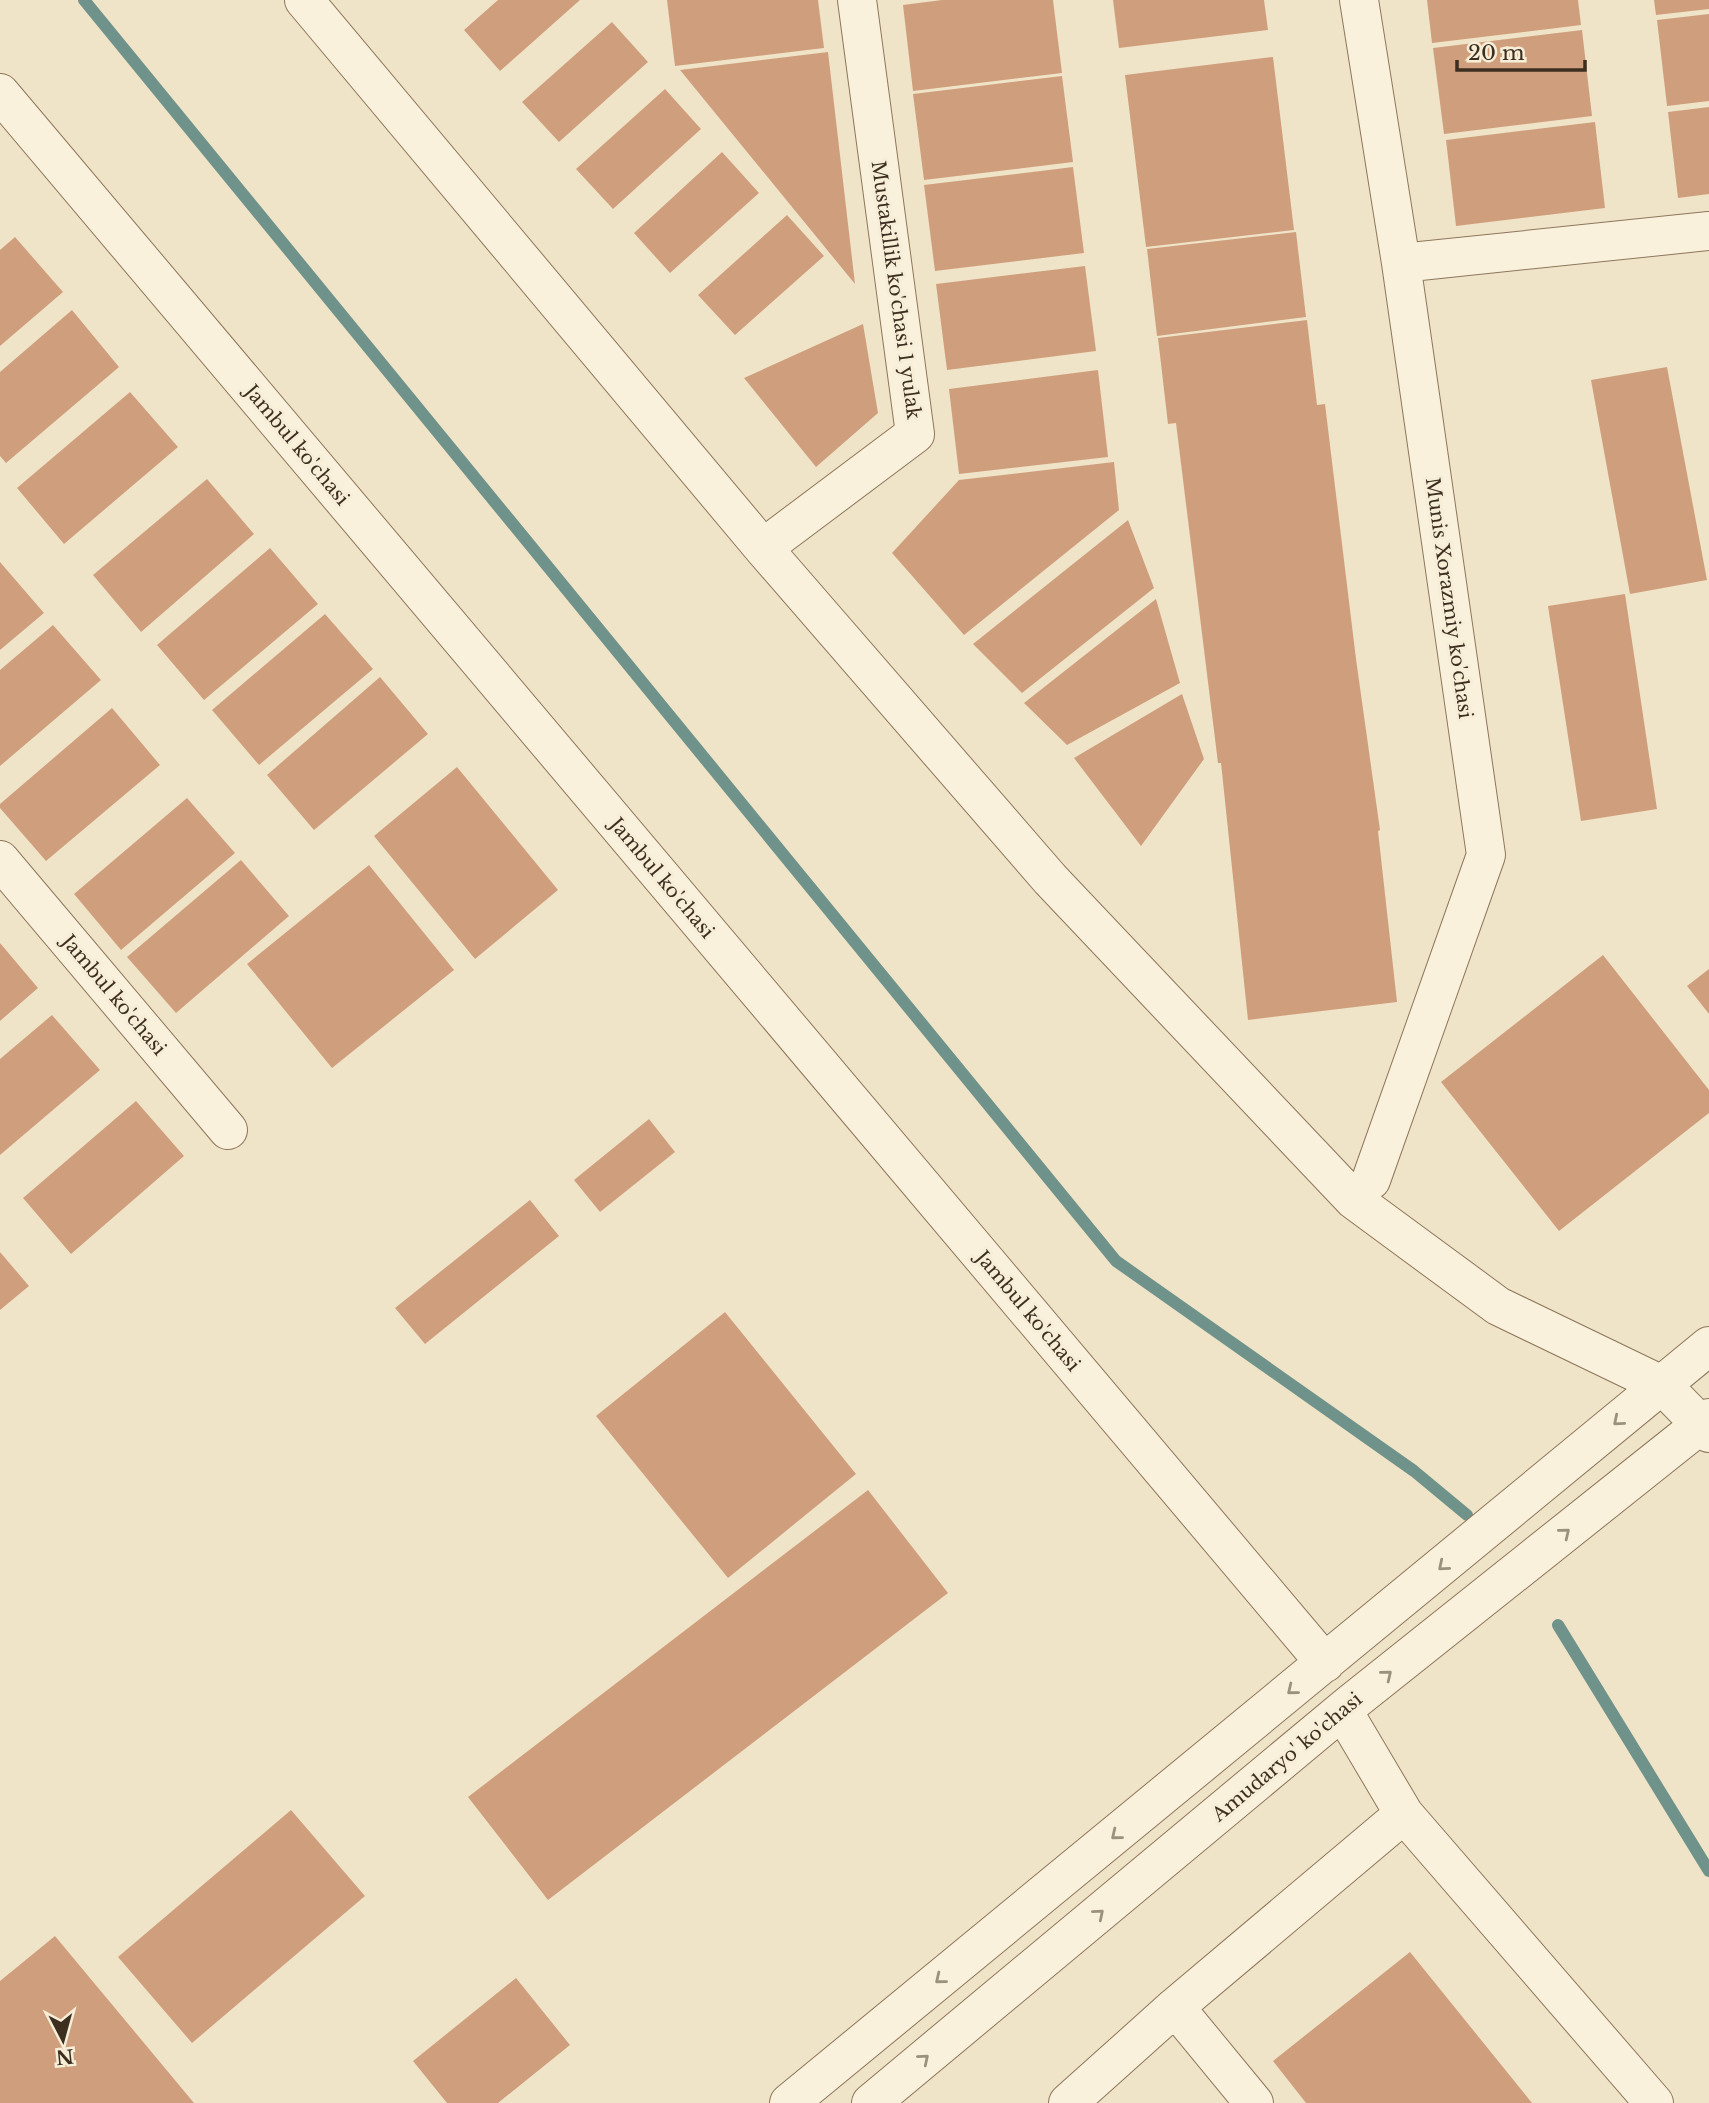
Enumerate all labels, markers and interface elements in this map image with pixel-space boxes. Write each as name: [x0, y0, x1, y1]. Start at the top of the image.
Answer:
scale bar: [1457, 28, 1585, 72]
text: 20 m: [1468, 40, 1525, 66]
street label: Mustakillik ko'chasi 1 yulak: [866, 159, 926, 421]
street label: Jambul ko'chasi: [238, 378, 354, 510]
street label: Munis Xorazmiy ko'chasi: [1421, 476, 1477, 721]
street label: Jambul ko'chasi: [603, 811, 719, 943]
street label: Jambul ko'chasi: [55, 928, 171, 1060]
street label: Jambul ko'chasi: [969, 1244, 1085, 1376]
one-way arrow: [1614, 1413, 1627, 1425]
one-way arrow: [1557, 1528, 1569, 1541]
one-way arrow: [1439, 1558, 1452, 1570]
one-way arrow: [1379, 1670, 1392, 1683]
one-way arrow: [1287, 1682, 1299, 1695]
street label: Amudaryo' ko'chasi: [1207, 1687, 1367, 1827]
one-way arrow: [1111, 1827, 1124, 1839]
one-way arrow: [1090, 1910, 1103, 1922]
one-way arrow: [936, 1971, 949, 1983]
north arrow: [28, 2005, 98, 2075]
text: N: [55, 2044, 75, 2069]
one-way arrow: [915, 2055, 928, 2067]

